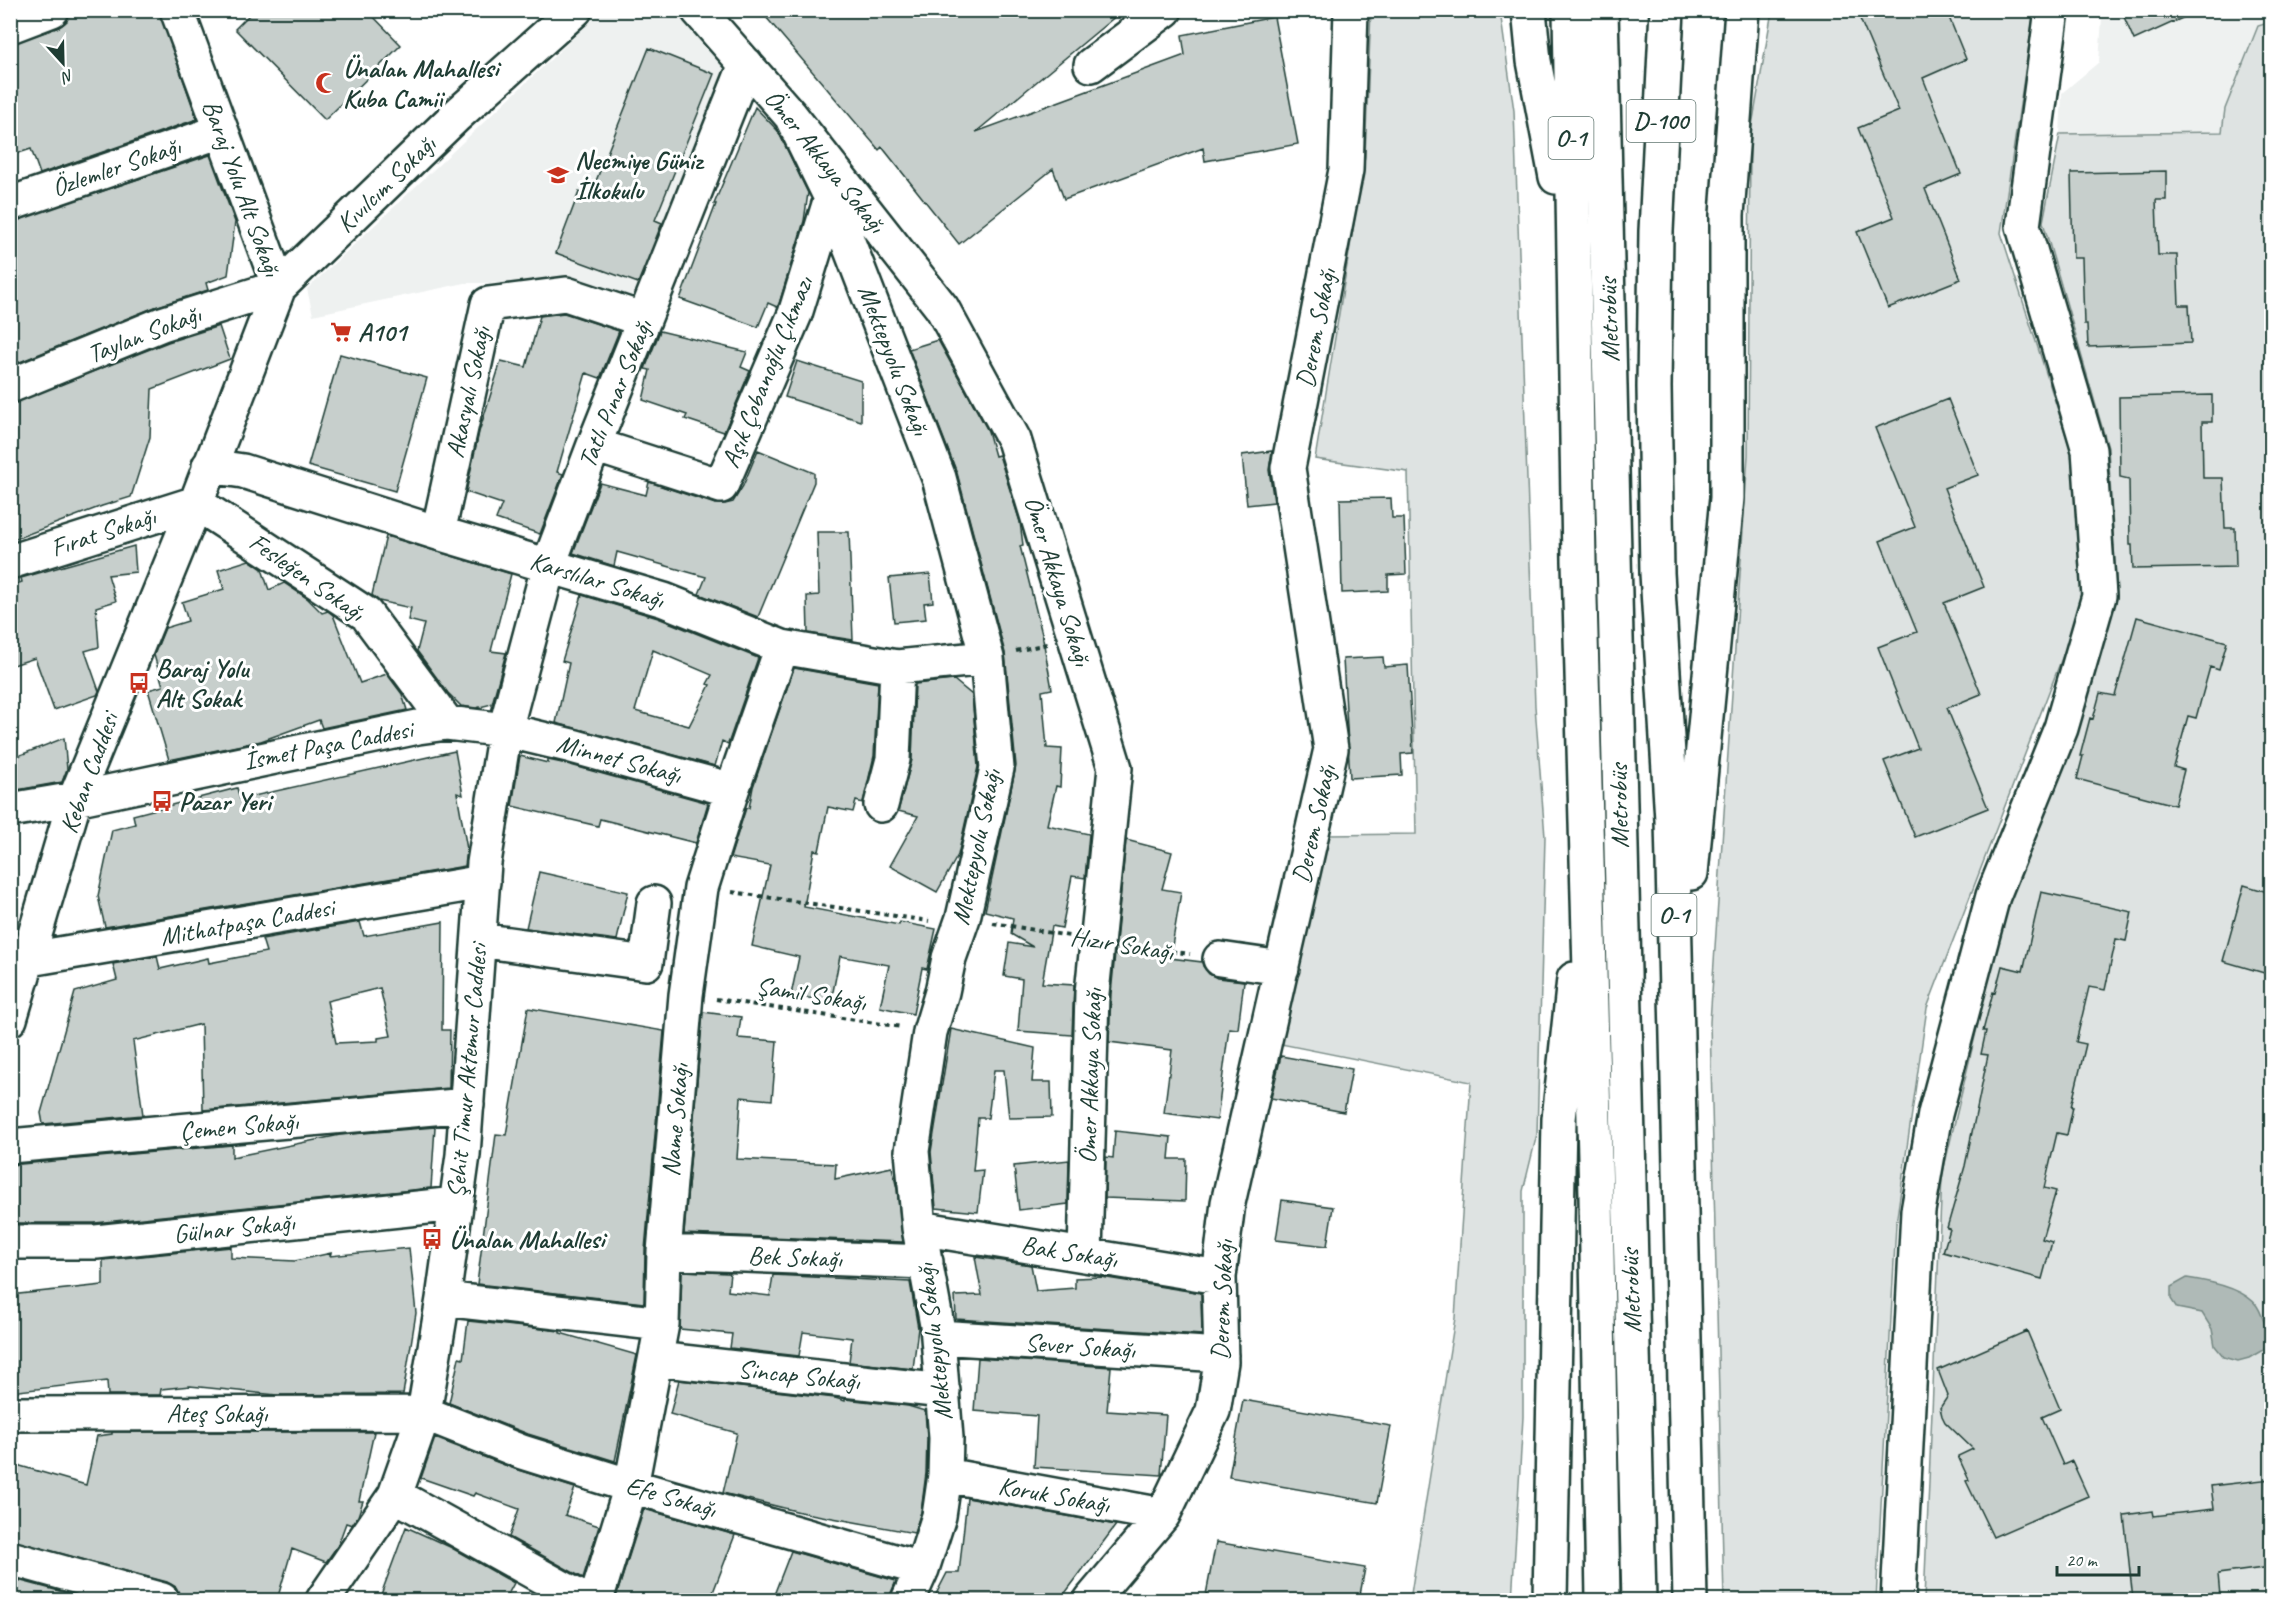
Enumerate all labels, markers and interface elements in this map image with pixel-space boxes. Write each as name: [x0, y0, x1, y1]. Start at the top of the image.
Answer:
north arrow: [33, 33, 93, 93]
place label: Ünalan Mahallesi Kuba Camii: [343, 52, 502, 115]
text: N: [57, 65, 77, 88]
mosque icon: Ünalan Mahallesi Kuba Camii: [314, 71, 338, 95]
street label: Ömer Akkaya Sokağı: [757, 82, 894, 240]
street label: Baraj Yolu Alt Sokağı: [195, 95, 290, 282]
road number: D-100: [1626, 100, 1696, 142]
road number: O-1: [1548, 117, 1594, 159]
street label: Kıvılcım Sokağı: [329, 128, 444, 240]
street label: Özlemler Sokağı: [47, 129, 186, 204]
place label: Necmiye Güniz İlkokulu: [575, 144, 705, 207]
school or university icon: Necmiye Güniz İlkokulu: [546, 163, 570, 187]
street label: Derem Sokağı: [1288, 265, 1344, 390]
street label: Aşık Çobanoğlu Çıkmazı: [714, 270, 821, 473]
street label: Metrobüs: [1591, 275, 1627, 363]
street label: Mektepyolu Sokağı: [850, 280, 938, 441]
street label: Taylan Sokağı: [83, 297, 206, 371]
street label: Tatlı Pınar Sokağı: [570, 314, 660, 473]
place label: A101: [358, 316, 410, 349]
supermarket icon: A101: [329, 320, 353, 344]
street label: Akasyalı Sokağı: [438, 322, 498, 461]
street label: Ömer Akkaya Sokağı: [1017, 492, 1100, 671]
street label: Fırat Sokağı: [46, 499, 161, 564]
street label: Fesleğen Sokağı: [243, 525, 372, 629]
street label: Karslılar Sokağı: [526, 544, 669, 616]
place label: Baraj Yolu Alt Sokak: [156, 652, 251, 715]
bus stop icon: Baraj Yolu Alt Sokak: [127, 671, 151, 695]
street label: Keban Caddesi: [52, 705, 127, 838]
street label: İsmet Paşa Caddesi: [241, 712, 418, 778]
street label: Minnet Sokağı: [553, 727, 686, 792]
street label: Derem Sokağı: [1284, 760, 1344, 886]
street label: Metrobüs: [1602, 762, 1636, 848]
street label: Mektepyolu Sokağı: [943, 765, 1009, 928]
place label: Pazar Yeri: [179, 785, 275, 818]
bus stop icon: Pazar Yeri: [150, 789, 174, 813]
street label: Mithatpaşa Caddesi: [158, 890, 339, 953]
road number: O-1: [1652, 894, 1696, 936]
street label: Hızır Sokağı: [1068, 920, 1177, 969]
street label: Şehit Timur Aktemur Caddesi: [439, 939, 495, 1200]
street label: Şamil Sokağı: [754, 969, 869, 1019]
street label: Ömer Akkaya Sokağı: [1070, 987, 1110, 1164]
street label: Name Sokağı: [654, 1061, 696, 1178]
street label: Çemen Sokağı: [178, 1104, 301, 1148]
street label: Gülnar Sokağı: [172, 1205, 297, 1251]
place label: Ünalan Mahallesi: [449, 1223, 608, 1256]
bus stop icon: Ünalan Mahallesi: [420, 1227, 444, 1251]
street label: Bak Sokağı: [1019, 1228, 1120, 1276]
street label: Derem Sokağı: [1203, 1238, 1241, 1361]
street label: Bek Sokağı: [748, 1239, 844, 1275]
street label: Metrobüs: [1613, 1246, 1649, 1334]
street label: Mektepyolu Sokağı: [908, 1260, 960, 1422]
street label: Sever Sokağı: [1024, 1326, 1137, 1366]
street label: Sincap Sokağı: [737, 1352, 863, 1398]
street label: Ateş Sokağı: [167, 1397, 269, 1430]
street label: Efe Sokağı: [622, 1468, 721, 1526]
street label: Koruk Sokağı: [996, 1469, 1113, 1521]
scale bar: [2057, 1539, 2140, 1577]
text: 20 m: [2066, 1549, 2099, 1571]

